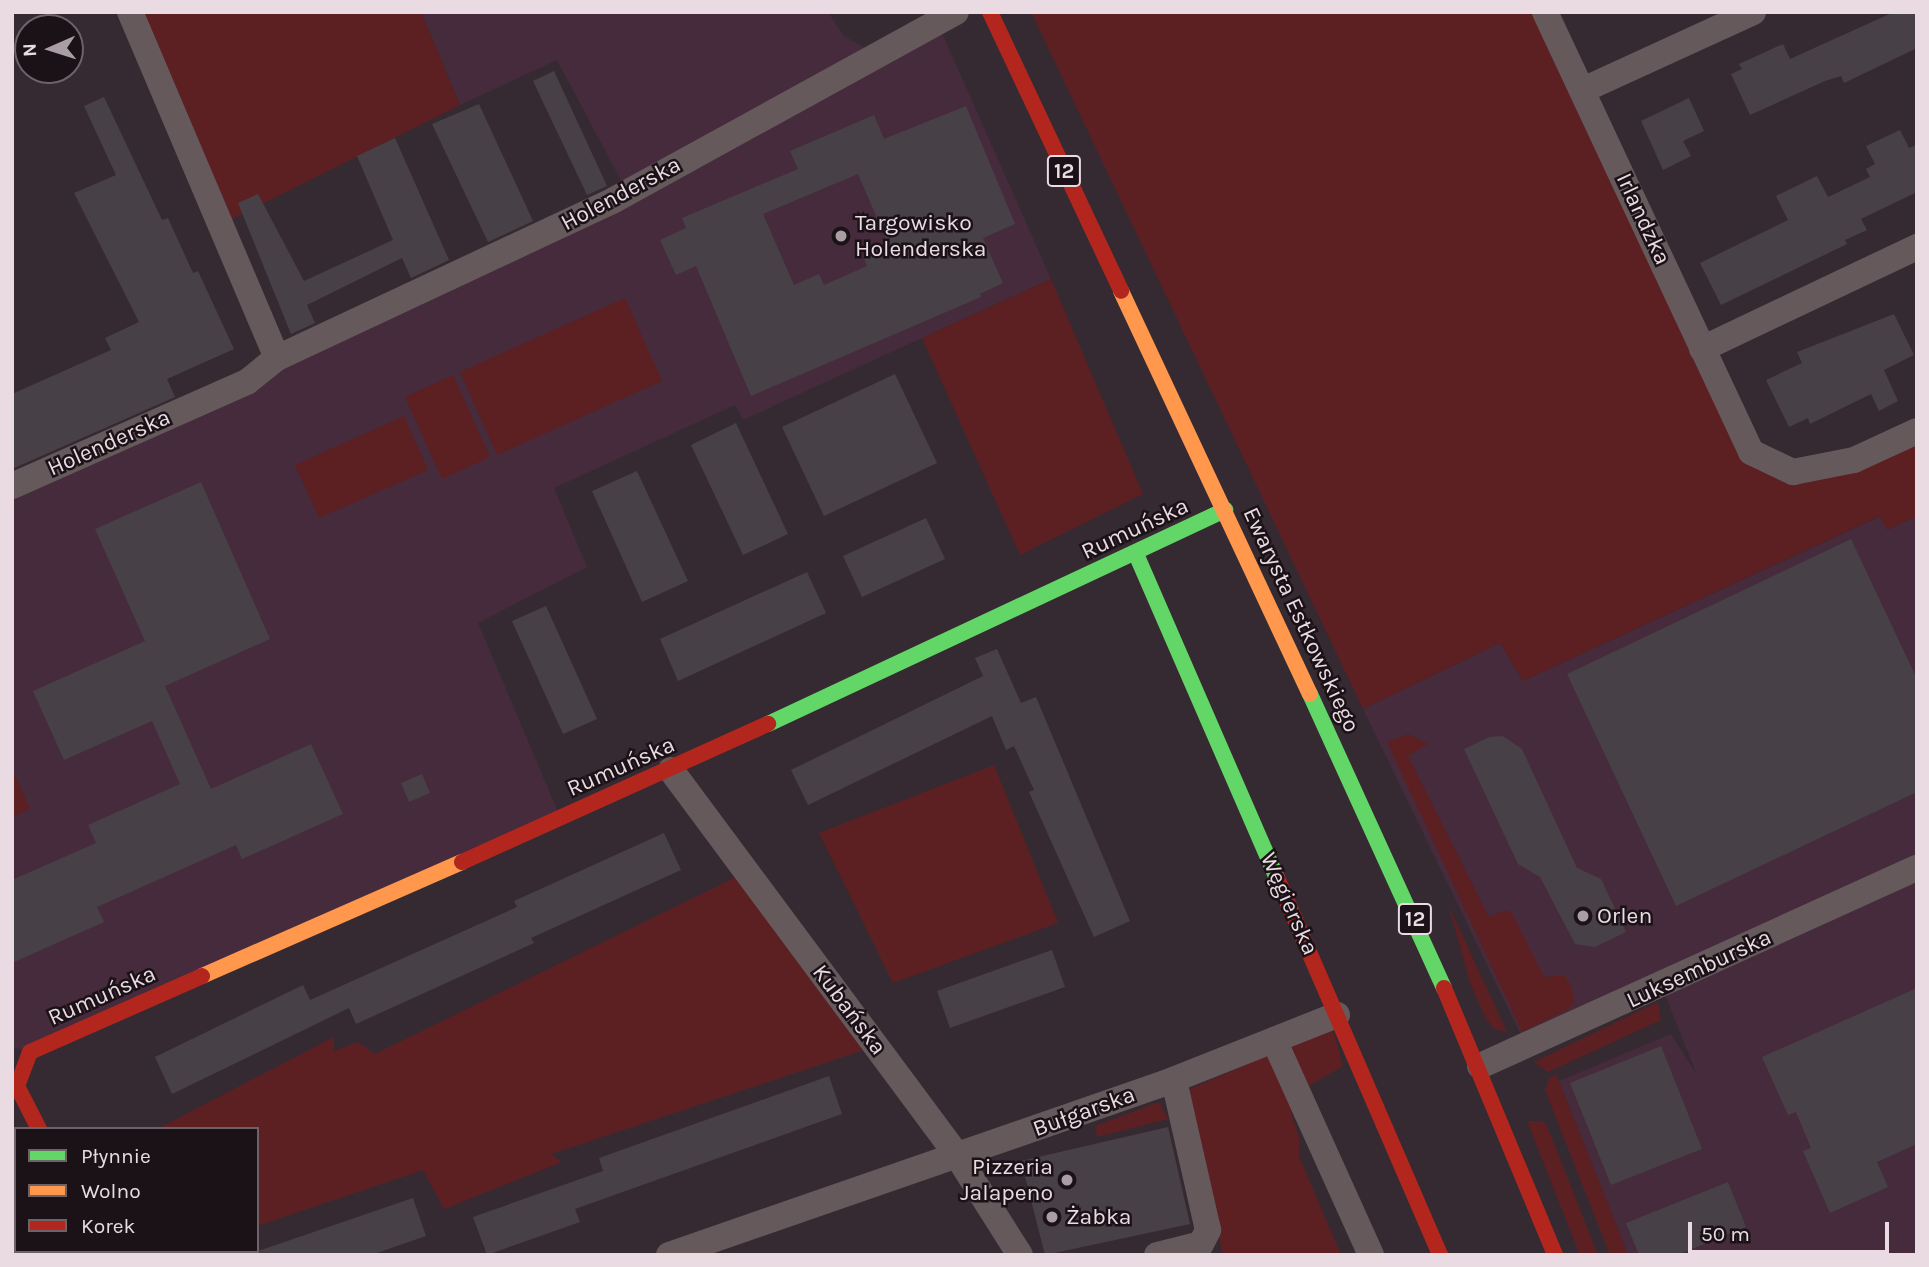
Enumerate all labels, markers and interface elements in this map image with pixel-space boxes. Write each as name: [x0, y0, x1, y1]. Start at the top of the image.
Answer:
north arrow: [14, 14, 84, 84]
text: N: [19, 43, 41, 57]
street label: Holenderska: [556, 151, 686, 237]
road number: 12: [1046, 154, 1082, 188]
street label: Irlandzka: [1610, 169, 1676, 269]
place label: Targowisko Holenderska: [855, 209, 987, 263]
marker: Targowisko Holenderska: [833, 228, 849, 244]
street label: Holenderska: [43, 404, 175, 482]
street label: Rumuńska: [1077, 492, 1193, 566]
street label: Ewarysta Estkowskiego: [1237, 503, 1365, 737]
street label: Rumuńska: [563, 731, 679, 803]
street label: Węgierska: [1254, 848, 1324, 960]
road number: 12: [1398, 902, 1432, 936]
place label: Orlen: [1597, 902, 1652, 930]
marker: Orlen: [1575, 908, 1591, 924]
street label: Luksemburska: [1622, 923, 1776, 1015]
street label: Kubańska: [806, 959, 892, 1061]
street label: Rumuńska: [44, 960, 160, 1032]
street label: Bułgarska: [1029, 1081, 1139, 1143]
legend: [14, 1127, 259, 1253]
text: Płynnie: [81, 1144, 151, 1168]
place label: Pizzeria Jalapeno: [960, 1153, 1053, 1207]
marker: Pizzeria Jalapeno: [1059, 1172, 1075, 1188]
text: Wolno: [81, 1179, 141, 1203]
place label: Żabka: [1066, 1203, 1132, 1231]
scale bar: [1691, 1208, 1892, 1252]
marker: Żabka: [1044, 1209, 1060, 1225]
text: Korek: [81, 1214, 135, 1238]
text: 50 m: [1701, 1222, 1750, 1246]

